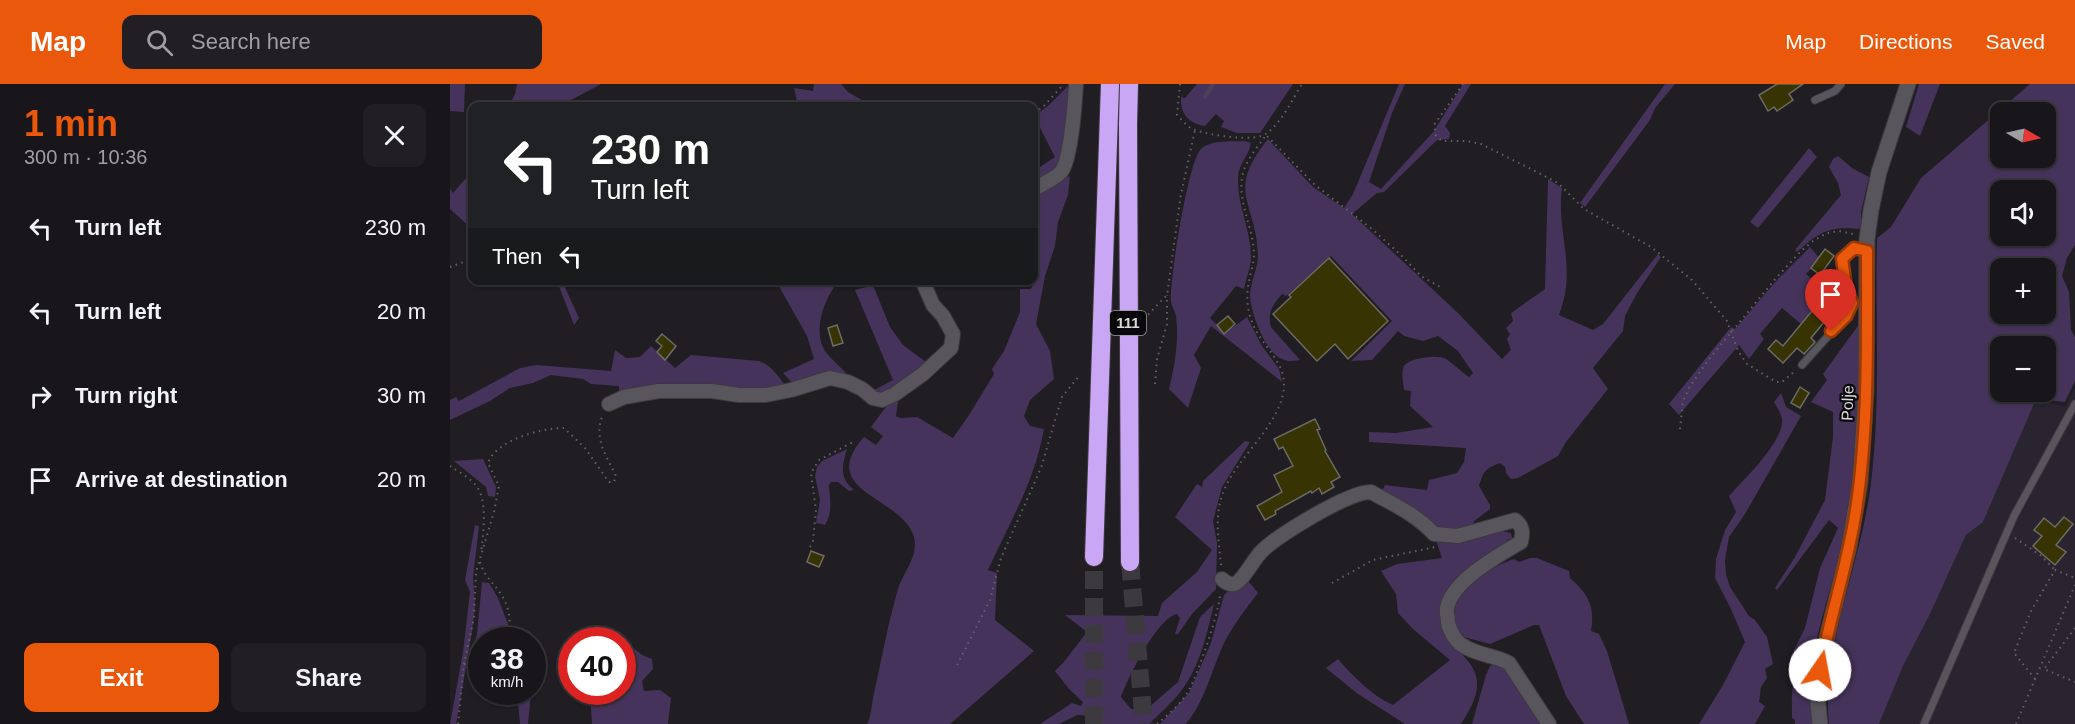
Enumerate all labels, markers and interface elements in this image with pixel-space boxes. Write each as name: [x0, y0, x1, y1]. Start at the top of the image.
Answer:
search box: [122, 15, 542, 69]
text: Map: [30, 26, 86, 57]
icon: search: [143, 26, 176, 59]
text: Search here: [191, 29, 311, 54]
text: Map: [1785, 30, 1826, 53]
text: Directions: [1859, 30, 1952, 53]
text: Saved: [1985, 30, 2045, 53]
north arrow: [1990, 102, 2056, 168]
map controls: [1990, 102, 2056, 402]
text: 1 min: [24, 103, 118, 144]
button: close: [363, 104, 426, 167]
icon: left: [492, 126, 570, 204]
text: 230 m: [591, 126, 710, 173]
text: 300 m · 10:36: [24, 146, 147, 168]
text: Turn left: [591, 175, 689, 205]
button: sound: [1990, 180, 2056, 246]
icon: left: [24, 212, 57, 245]
text: Turn left: [75, 215, 161, 240]
text: 230 m: [365, 215, 426, 240]
icon: left: [554, 240, 587, 273]
text: Then: [492, 244, 542, 269]
button: +: [1990, 258, 2056, 324]
pin: [1805, 269, 1856, 331]
icon: arrive: [1814, 278, 1847, 311]
icon: left: [24, 296, 57, 329]
text: Turn left: [75, 299, 161, 324]
text: 20 m: [377, 299, 426, 324]
road number: 111: [1110, 311, 1146, 335]
button: −: [1990, 336, 2056, 402]
icon: right: [24, 380, 57, 413]
text: Turn right: [75, 383, 177, 408]
text: 30 m: [377, 383, 426, 408]
street label: Polje: [1838, 385, 1857, 421]
icon: arrive: [24, 464, 57, 497]
text: Arrive at destination: [75, 467, 288, 492]
text: 20 m: [377, 467, 426, 492]
speed limit sign: 40: [558, 627, 636, 705]
position arrow: [1788, 638, 1852, 702]
text: 38: [490, 642, 524, 675]
button: Exit: [24, 643, 219, 712]
button: Share: [231, 643, 426, 712]
text: km/h: [491, 673, 523, 690]

